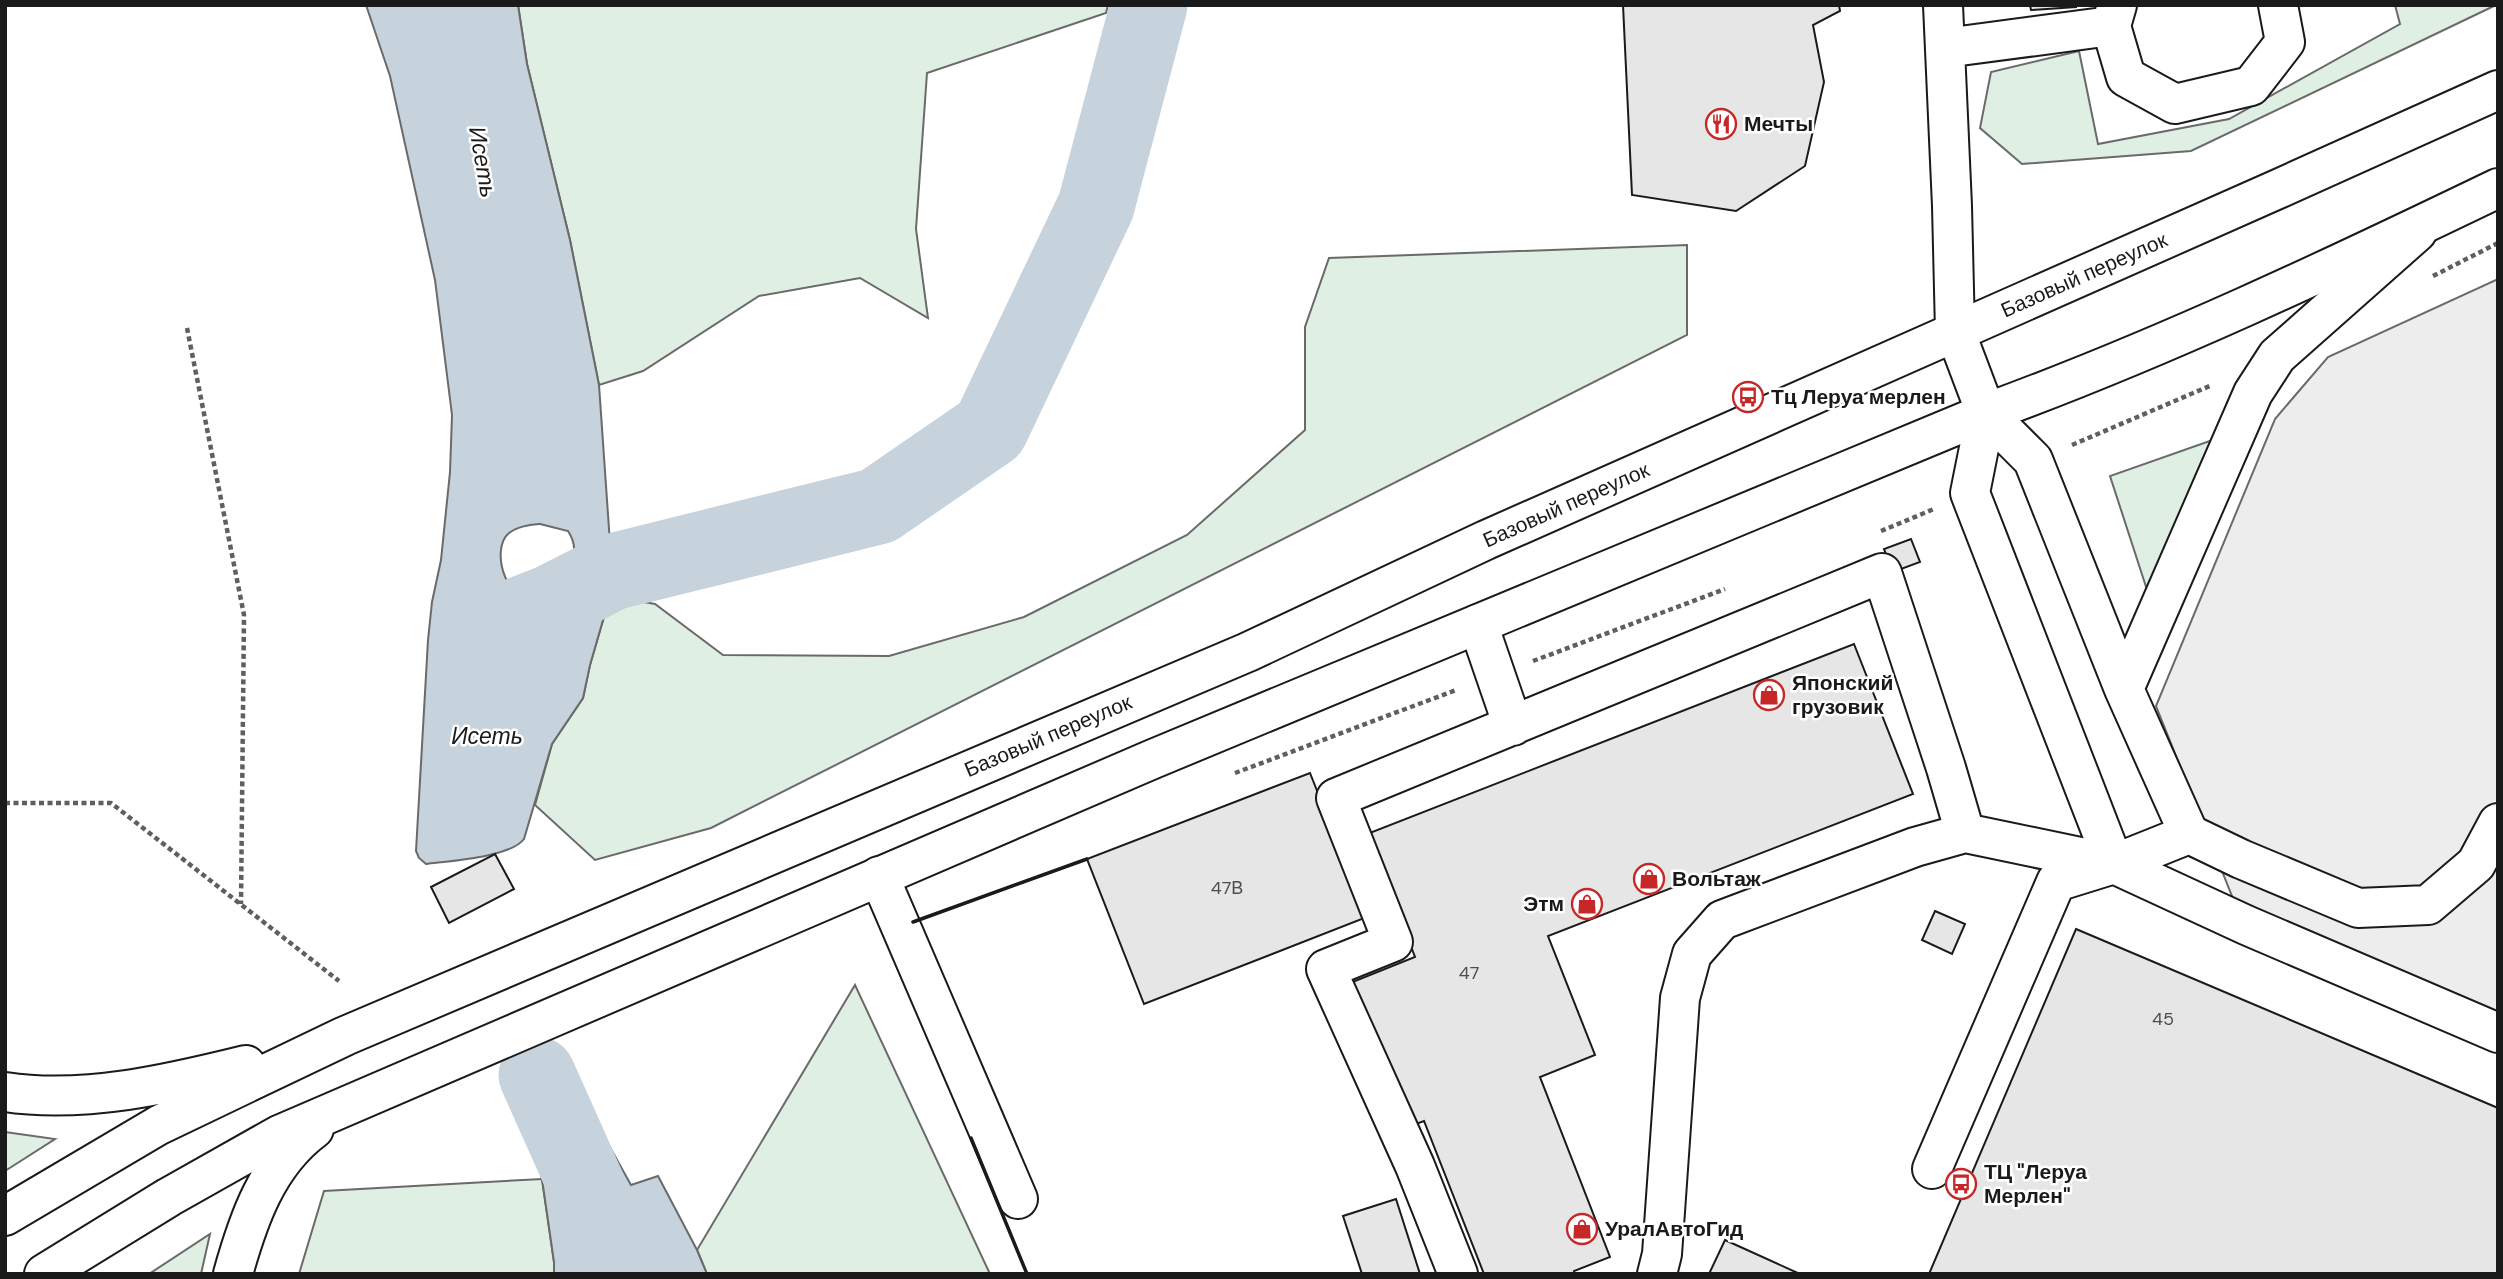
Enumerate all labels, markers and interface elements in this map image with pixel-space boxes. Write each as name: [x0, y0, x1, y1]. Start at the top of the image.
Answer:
restaurant icon: Мечты: [1704, 107, 1738, 141]
place label: Мечты: [1744, 110, 1813, 138]
water label: Исеть: [462, 124, 504, 200]
street label: Базовый переулок: [1996, 225, 2172, 324]
bus stop icon: Тц Леруа мерлен: [1731, 380, 1765, 414]
place label: Тц Леруа мерлен: [1771, 383, 1946, 411]
street label: Базовый переулок: [1478, 455, 1654, 554]
place label: Японский грузовик: [1792, 669, 1893, 721]
shop icon: Японский грузовик: [1752, 678, 1786, 712]
street label: Базовый переулок: [960, 688, 1137, 784]
water label: Исеть: [451, 721, 523, 751]
shop icon: Вольтаж: [1632, 862, 1666, 896]
place label: Вольтаж: [1672, 865, 1762, 893]
house number: 47В: [1211, 876, 1243, 900]
shop icon: Этм: [1570, 887, 1604, 921]
place label: Этм: [1523, 890, 1564, 918]
house number: 47: [1459, 961, 1479, 985]
house number: 45: [2152, 1007, 2174, 1031]
place label: ТЦ "Леруа Мерлен": [1984, 1158, 2087, 1210]
bus stop icon: ТЦ "Леруа Мерлен": [1944, 1167, 1978, 1201]
shop icon: УралАвтоГид: [1565, 1212, 1599, 1246]
place label: УралАвтоГид: [1605, 1215, 1743, 1243]

